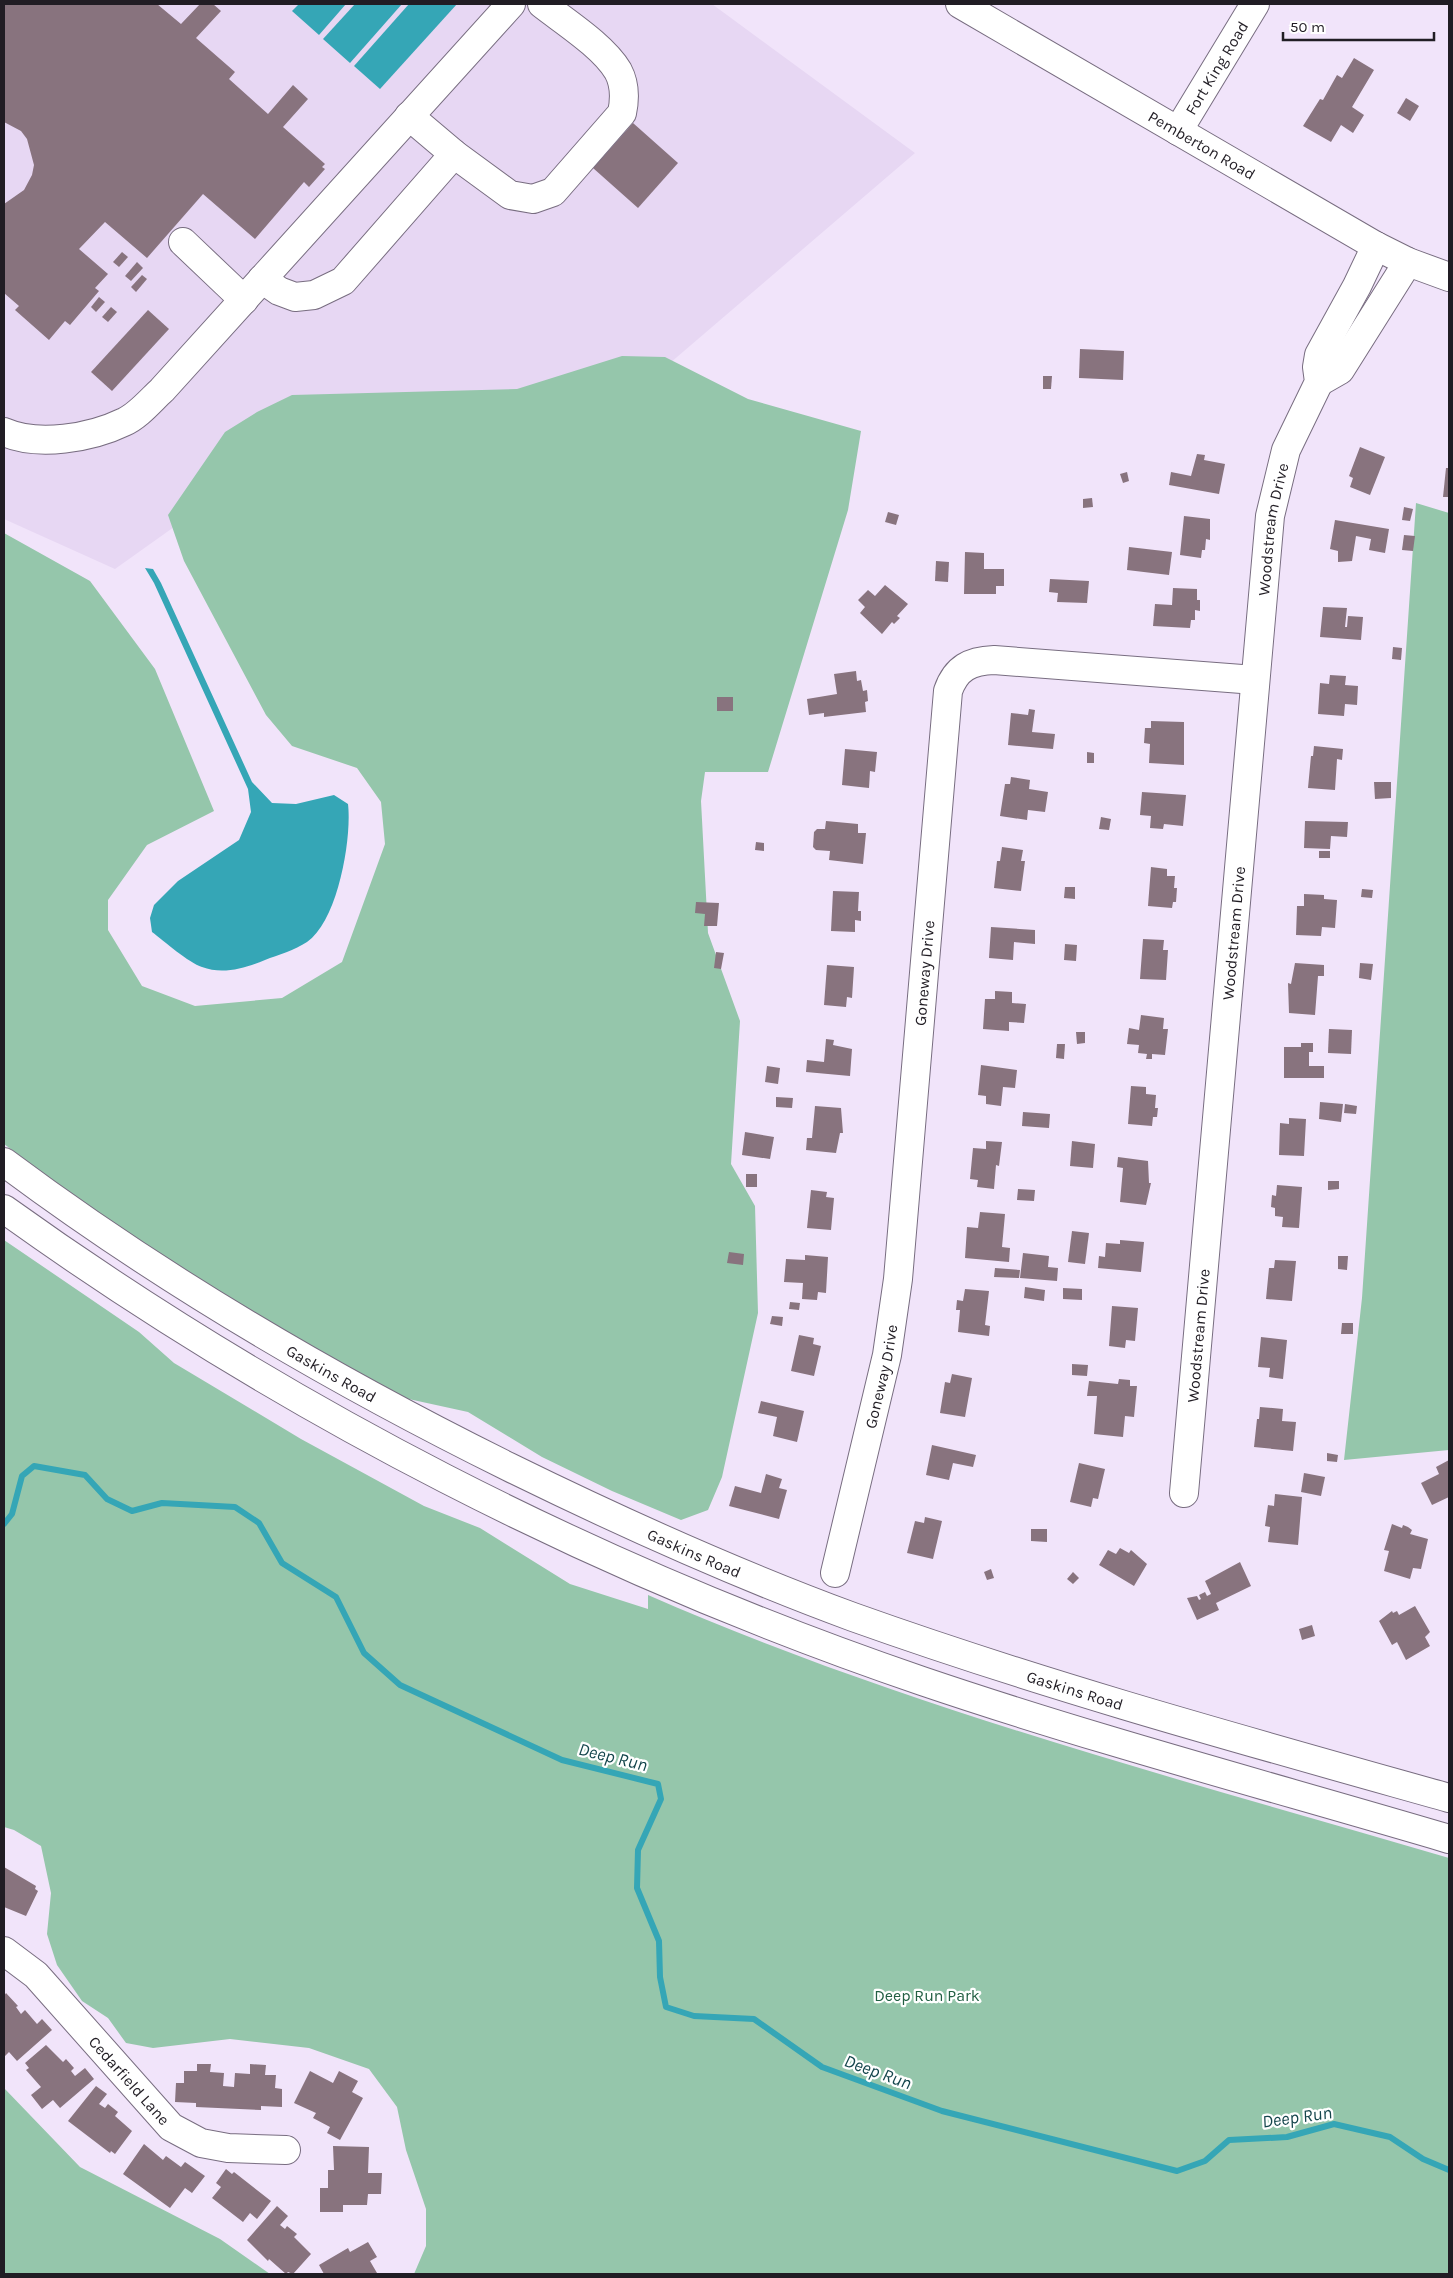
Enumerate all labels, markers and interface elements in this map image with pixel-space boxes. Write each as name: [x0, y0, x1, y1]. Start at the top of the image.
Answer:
scale bar: [1283, 10, 1434, 42]
street label: Fort King Road: [1181, 18, 1252, 118]
text: 50 m: [1290, 18, 1325, 36]
street label: Pemberton Road: [1145, 107, 1259, 184]
street label: Woodstream Drive: [1254, 461, 1293, 596]
street label: Woodstream Drive: [1218, 866, 1249, 1001]
street label: Goneway Drive: [911, 919, 938, 1027]
street label: Woodstream Drive: [1183, 1268, 1214, 1403]
street label: Goneway Drive: [861, 1323, 901, 1430]
street label: Gaskins Road: [283, 1341, 379, 1406]
street label: Gaskins Road: [644, 1525, 744, 1582]
street label: Gaskins Road: [1024, 1667, 1126, 1714]
water label: Deep Run: [576, 1738, 650, 1776]
park label: Deep Run Park: [874, 1986, 980, 2005]
street label: Cedarfield Lane: [85, 2032, 174, 2129]
water label: Deep Run: [841, 2050, 915, 2094]
water label: Deep Run: [1261, 2101, 1333, 2133]

